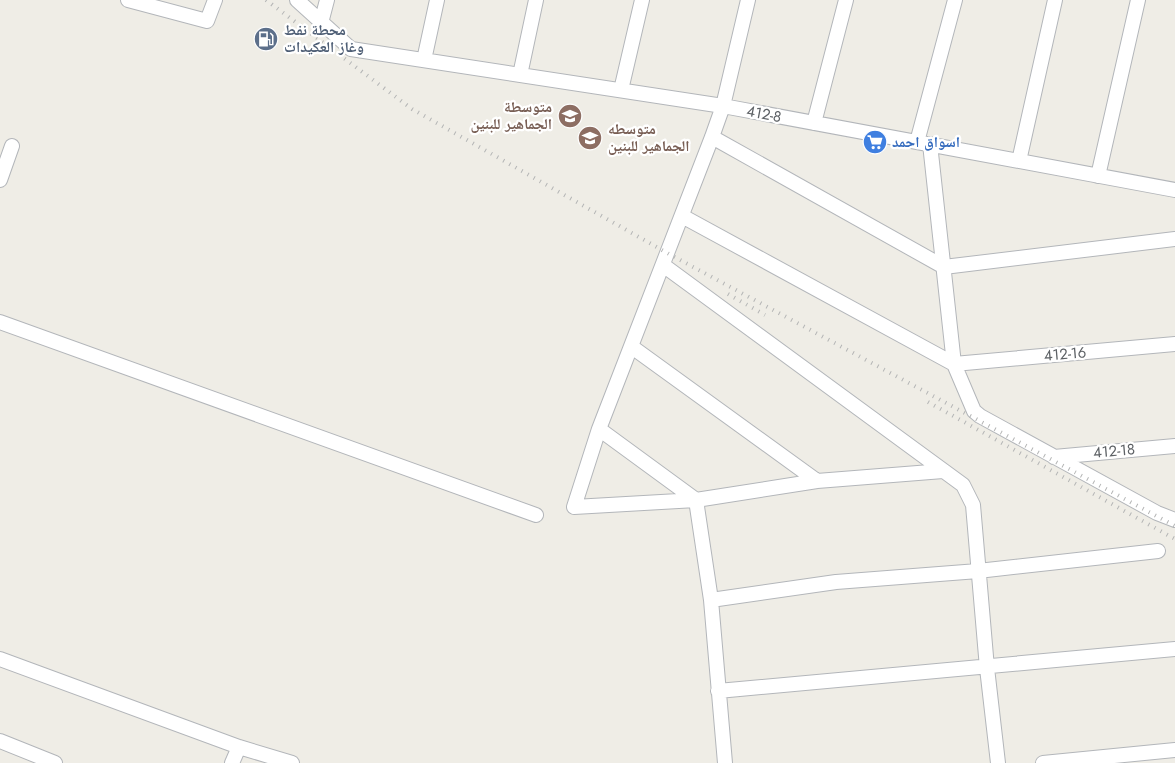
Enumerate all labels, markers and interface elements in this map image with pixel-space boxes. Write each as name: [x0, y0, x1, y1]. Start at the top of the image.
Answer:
place label: محطة نفط وغاز العكيدات: [284, 19, 364, 58]
fuel station icon: محطة نفط وغاز العكيدات: [253, 26, 279, 52]
place label: متوسطة الجماهير للبنين: [470, 96, 552, 135]
street label: 412-8: [745, 100, 783, 128]
school or university icon: متوسطة الجماهير للبنين: [557, 103, 583, 129]
place label: متوسطه الجماهير للبنين: [608, 118, 690, 157]
school or university icon: متوسطه الجماهير للبنين: [577, 125, 603, 151]
supermarket icon: اسواق احمد: [862, 129, 888, 155]
place label: اسواق احمد: [892, 131, 960, 153]
street label: 412-16: [1043, 341, 1087, 367]
street label: 412-18: [1092, 438, 1136, 464]

